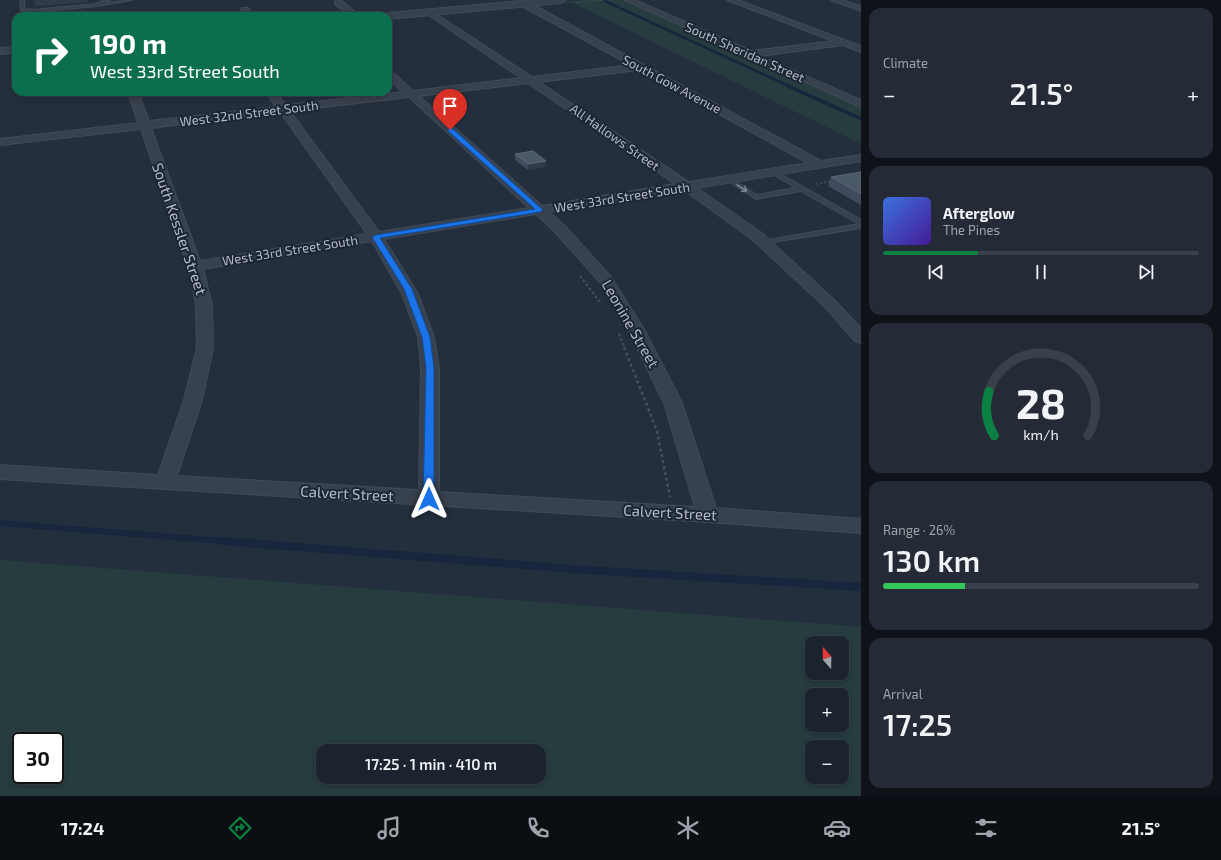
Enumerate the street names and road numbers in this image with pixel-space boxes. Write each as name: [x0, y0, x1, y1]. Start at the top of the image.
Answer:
street label: South Sheridan Street: [683, 18, 807, 86]
street label: South Gow Avenue: [620, 51, 724, 117]
street label: West 32nd Street South: [179, 97, 319, 129]
street label: All Hallows Street: [567, 100, 663, 174]
street label: South Kessler Street: [149, 160, 211, 297]
street label: West 33rd Street South: [553, 178, 691, 216]
street label: West 33rd Street South: [221, 231, 359, 269]
street label: Leonine Street: [598, 276, 663, 371]
street label: Calvert Street: [300, 482, 395, 504]
street label: Calvert Street: [623, 501, 718, 523]

